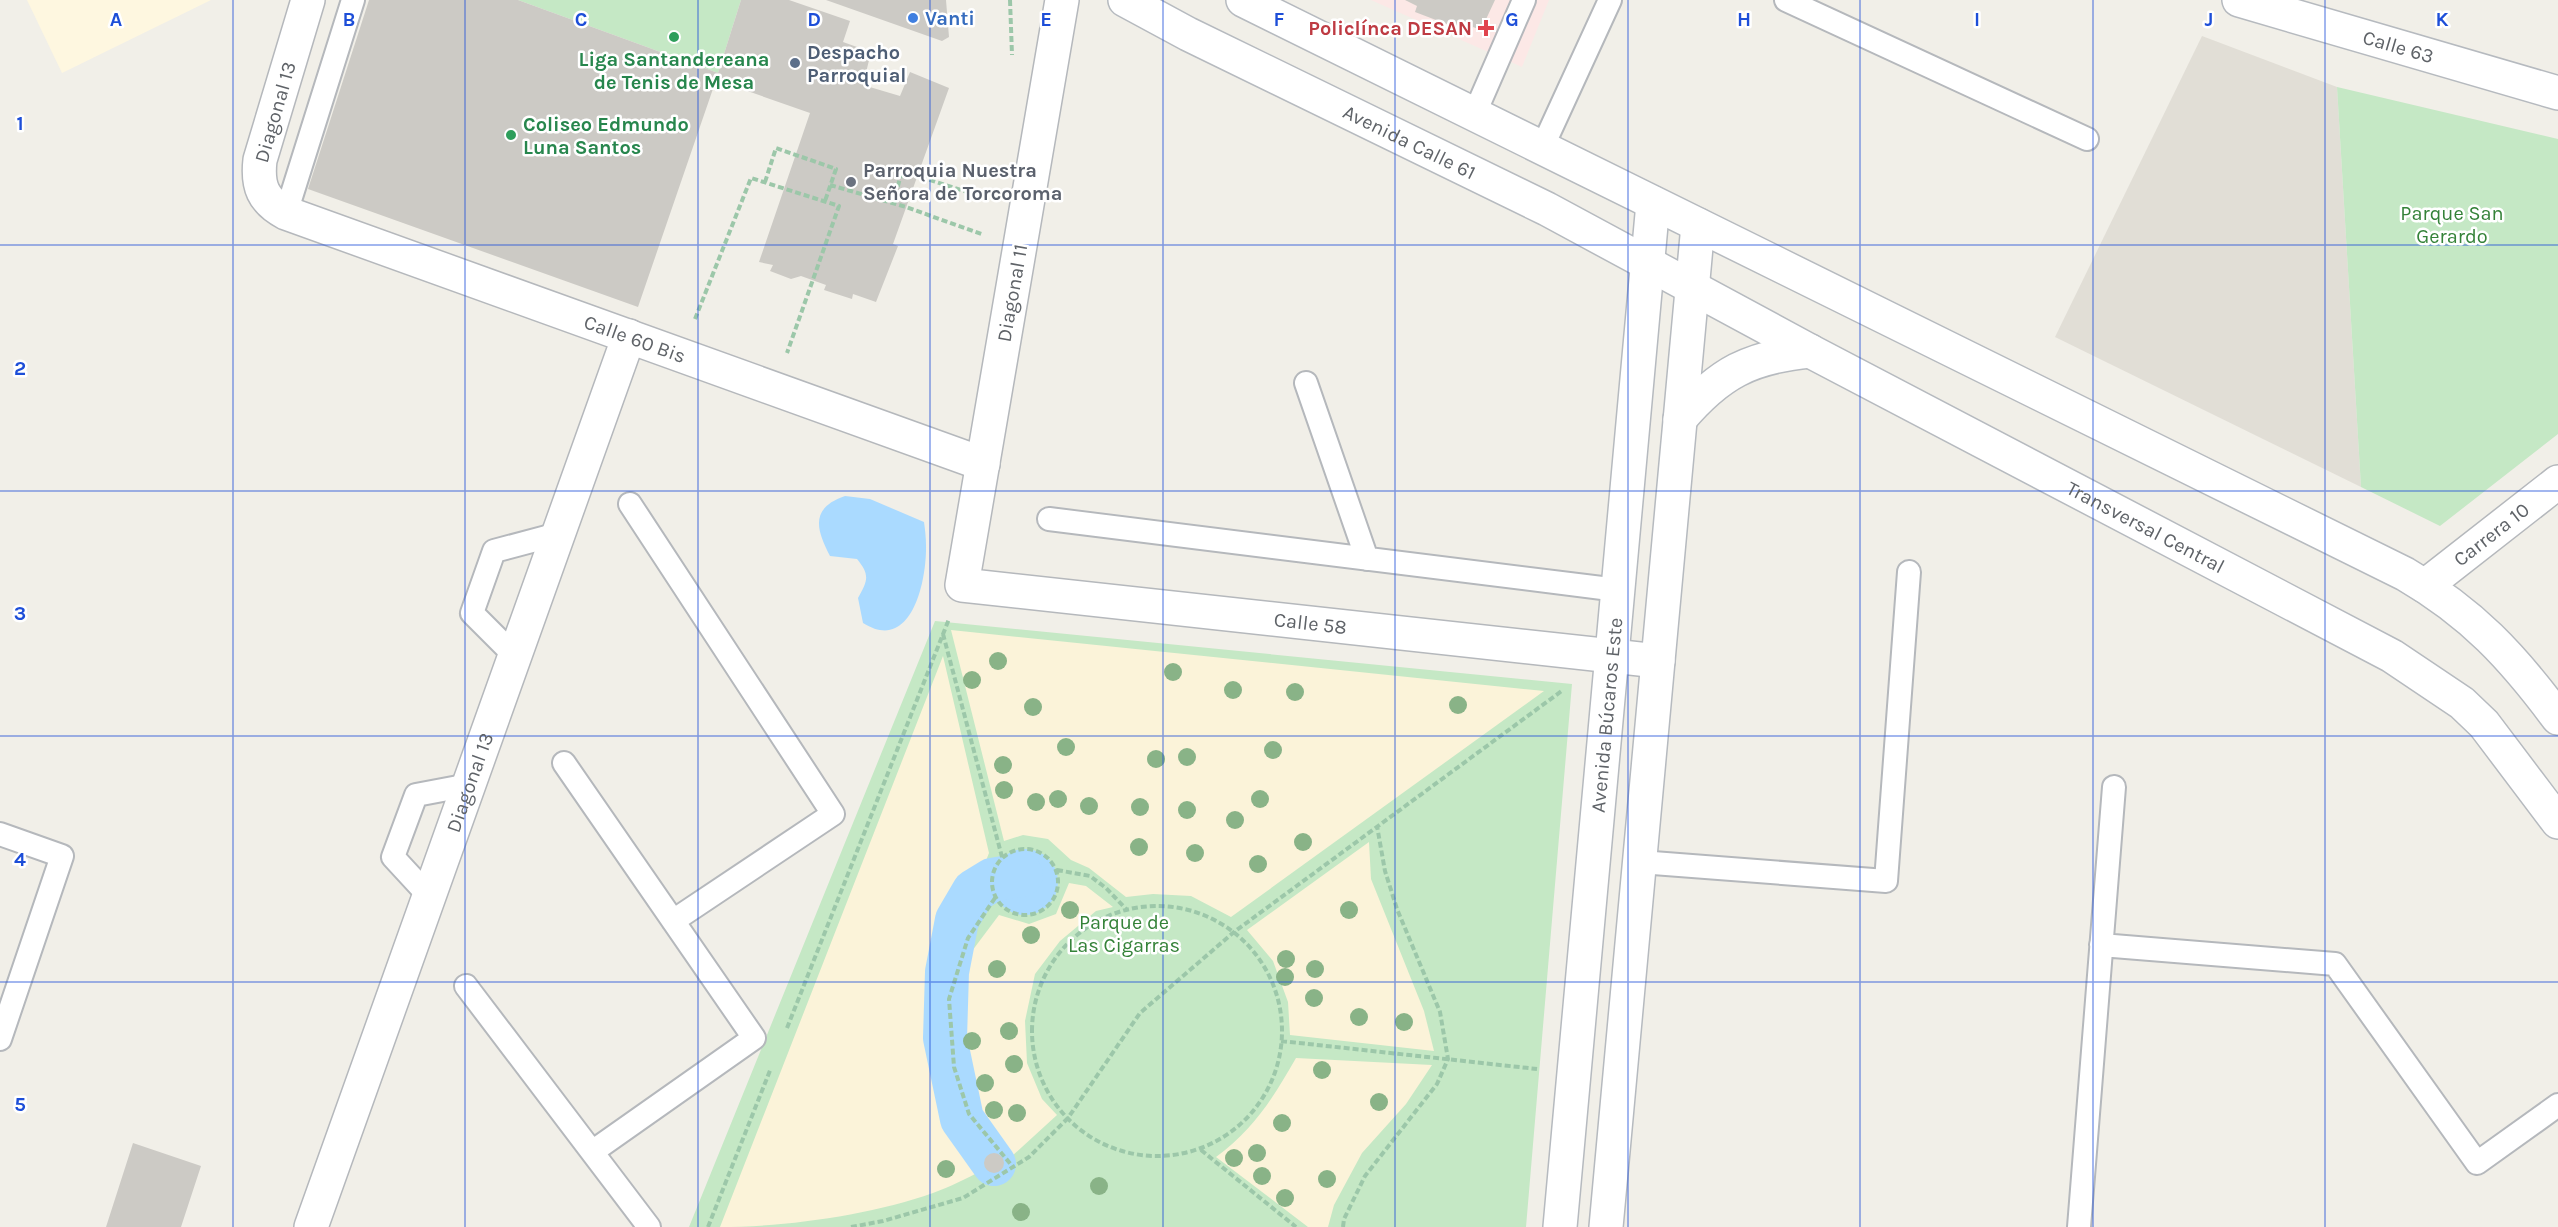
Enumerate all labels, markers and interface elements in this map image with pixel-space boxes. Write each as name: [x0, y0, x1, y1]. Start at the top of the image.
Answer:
place label: Vanti: [925, 7, 975, 30]
text: A: [110, 8, 123, 31]
text: B: [343, 8, 355, 31]
text: C: [575, 8, 587, 31]
text: D: [807, 8, 821, 31]
text: E: [1040, 8, 1052, 31]
text: F: [1274, 8, 1285, 31]
text: G: [1505, 8, 1519, 31]
text: H: [1737, 8, 1751, 31]
text: I: [1974, 8, 1980, 31]
text: J: [2205, 8, 2213, 31]
text: K: [2435, 8, 2449, 31]
marker: Vanti: [906, 11, 920, 25]
place label: Policlínca DESAN: [1308, 17, 1472, 40]
marker: Policlínca DESAN: [1477, 19, 1495, 37]
street label: Calle 63: [2360, 26, 2436, 68]
marker: Liga Santandereana de Tenis de Mesa: [667, 30, 681, 44]
place label: Despacho Parroquial: [807, 41, 906, 87]
place label: Liga Santandereana de Tenis de Mesa: [579, 48, 770, 94]
marker: Despacho Parroquial: [788, 56, 802, 70]
street label: Diagonal 13: [250, 59, 301, 165]
street label: Avenida Calle 61: [1339, 100, 1479, 184]
text: 1: [16, 112, 24, 135]
place label: Coliseo Edmundo Luna Santos: [523, 113, 689, 159]
marker: Coliseo Edmundo Luna Santos: [504, 128, 518, 142]
place label: Parroquia Nuestra Señora de Torcoroma: [863, 159, 1062, 205]
marker: Parroquia Nuestra Señora de Torcoroma: [844, 175, 858, 189]
park label: Parque San Gerardo: [2400, 202, 2504, 248]
street label: Diagonal 11: [993, 242, 1032, 344]
street label: Calle 60 Bis: [581, 310, 689, 368]
text: 2: [14, 357, 26, 380]
street label: Transversal Central: [2063, 477, 2228, 578]
street label: Carrera 10: [2449, 498, 2534, 571]
text: 3: [14, 602, 26, 625]
street label: Calle 58: [1273, 608, 1348, 639]
street label: Avenida Búcaros Este: [1587, 617, 1627, 814]
street label: Diagonal 13: [442, 730, 498, 836]
text: 4: [14, 848, 26, 871]
park label: Parque de Las Cigarras: [1068, 911, 1180, 957]
text: 5: [14, 1093, 26, 1116]

